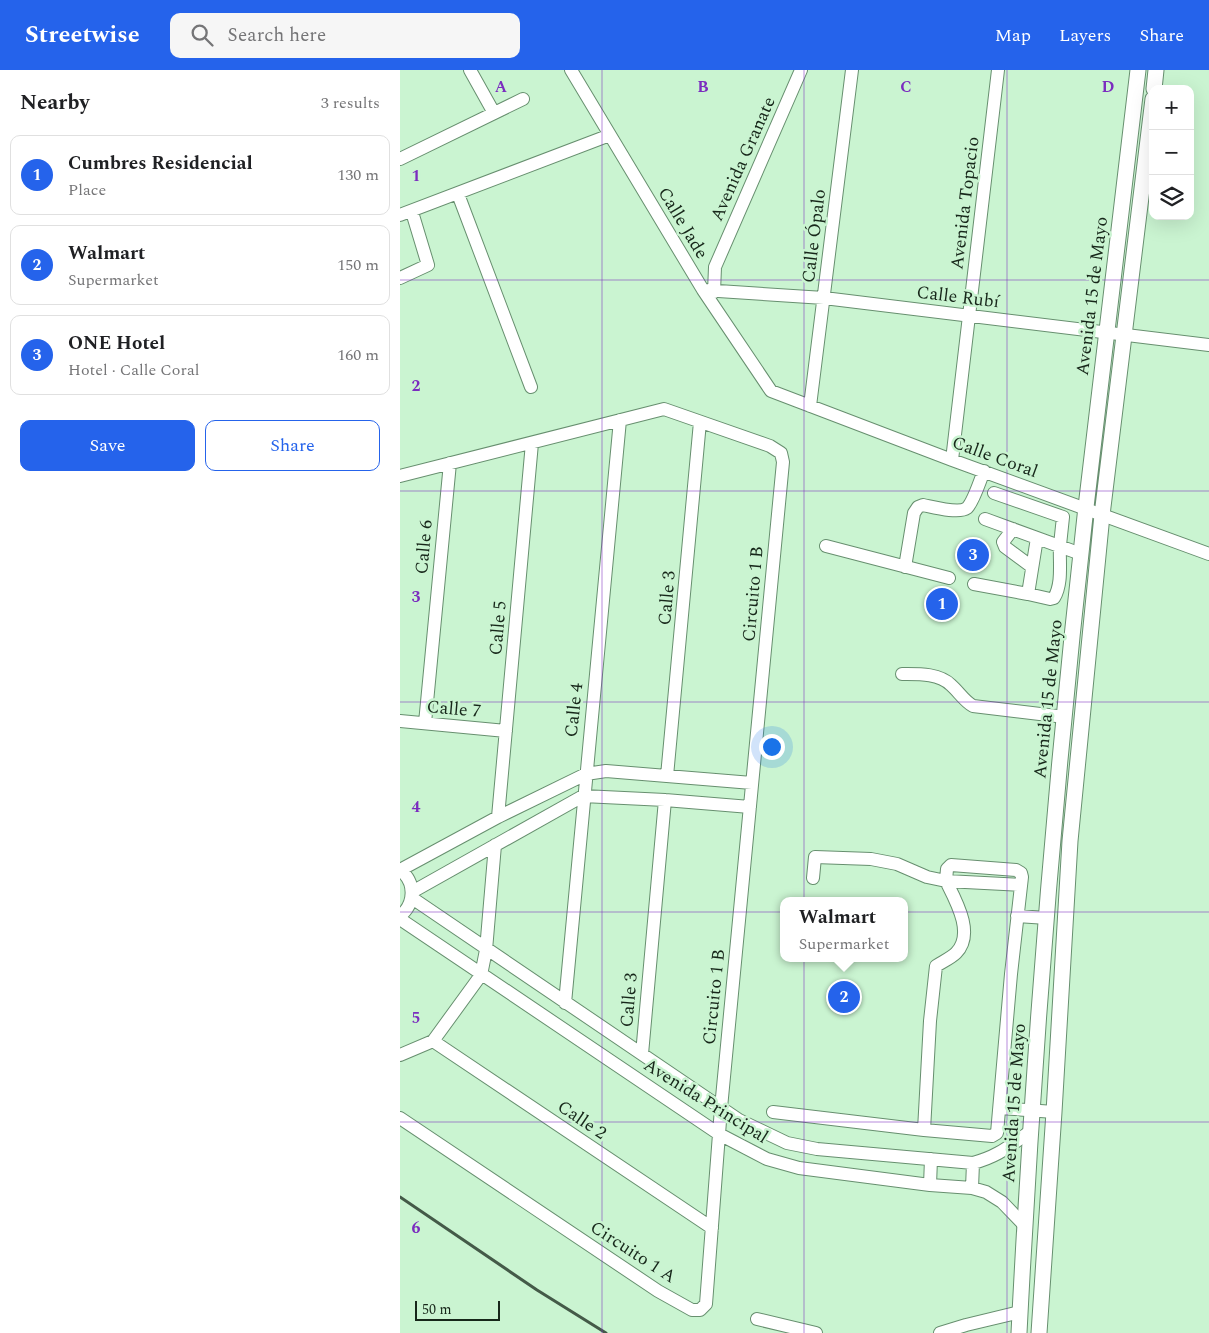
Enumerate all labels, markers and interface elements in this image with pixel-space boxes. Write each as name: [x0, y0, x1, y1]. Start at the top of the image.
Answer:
search box: [170, 13, 520, 58]
text: Streetwise: [25, 17, 140, 53]
icon: search: [188, 21, 216, 49]
text: Search here: [228, 21, 326, 50]
text: Map: [995, 22, 1031, 49]
text: Layers: [1059, 22, 1111, 49]
text: Share: [1139, 22, 1184, 49]
text: A: [495, 75, 508, 99]
text: B: [697, 75, 709, 99]
text: C: [900, 75, 912, 99]
text: D: [1102, 75, 1115, 99]
map controls: [1149, 85, 1194, 220]
button: +: [1149, 85, 1194, 130]
text: Nearby: [20, 87, 90, 119]
text: 3 results: [321, 91, 380, 115]
street label: Avenida Granate: [703, 92, 783, 226]
button: −: [1149, 130, 1194, 175]
street label: Avenida Topacio: [943, 135, 987, 271]
text: Cumbres Residencial: [68, 149, 253, 178]
text: 1: [33, 163, 41, 187]
text: 130 m: [337, 163, 379, 187]
text: 1: [412, 164, 420, 188]
button: layers: [1149, 175, 1194, 220]
text: Place: [68, 178, 106, 202]
street label: Calle Jade: [651, 182, 715, 264]
street label: Calle Ópalo: [795, 188, 833, 284]
street label: Avenida 15 de Mayo: [1069, 215, 1115, 377]
text: Walmart: [68, 239, 145, 268]
text: 2: [33, 253, 41, 277]
text: 150 m: [337, 253, 379, 277]
text: Supermarket: [68, 268, 159, 292]
street label: Calle Rubí: [915, 279, 1002, 316]
text: ONE Hotel: [68, 329, 165, 358]
text: 3: [33, 343, 41, 367]
text: 160 m: [337, 343, 379, 367]
text: Hotel · Calle Coral: [68, 358, 199, 382]
text: 2: [412, 374, 421, 398]
button: Save: [20, 420, 195, 471]
button: Share: [205, 420, 380, 471]
street label: Calle Coral: [948, 429, 1042, 485]
street label: Calle 6: [408, 519, 440, 575]
pin: 3: [957, 536, 989, 574]
street label: Circuito 1 B: [735, 545, 771, 643]
street label: Calle 3: [651, 570, 683, 626]
text: 3: [412, 585, 421, 609]
pin: 1: [926, 585, 958, 623]
street label: Calle 5: [482, 600, 514, 656]
street label: Avenida 15 de Mayo: [1026, 618, 1070, 780]
street label: Calle 4: [558, 681, 590, 739]
street label: Calle 7: [426, 693, 482, 725]
your location: [759, 734, 785, 760]
text: 4: [412, 795, 421, 819]
popup: [780, 897, 908, 962]
text: Walmart: [799, 903, 876, 932]
text: Supermarket: [799, 932, 889, 956]
street label: Circuito 1 B: [696, 948, 732, 1046]
street label: Calle 3: [613, 972, 645, 1028]
pin: 2: [828, 978, 860, 1016]
text: 5: [412, 1006, 420, 1030]
street label: Avenida 15 de Mayo: [995, 1022, 1033, 1184]
street label: Avenida Principal: [638, 1052, 774, 1150]
street label: Calle 2: [552, 1094, 612, 1146]
street label: Circuito 1 A: [585, 1214, 681, 1290]
text: 6: [412, 1216, 421, 1240]
scale bar: [415, 1298, 500, 1321]
text: 50 m: [422, 1299, 452, 1320]

